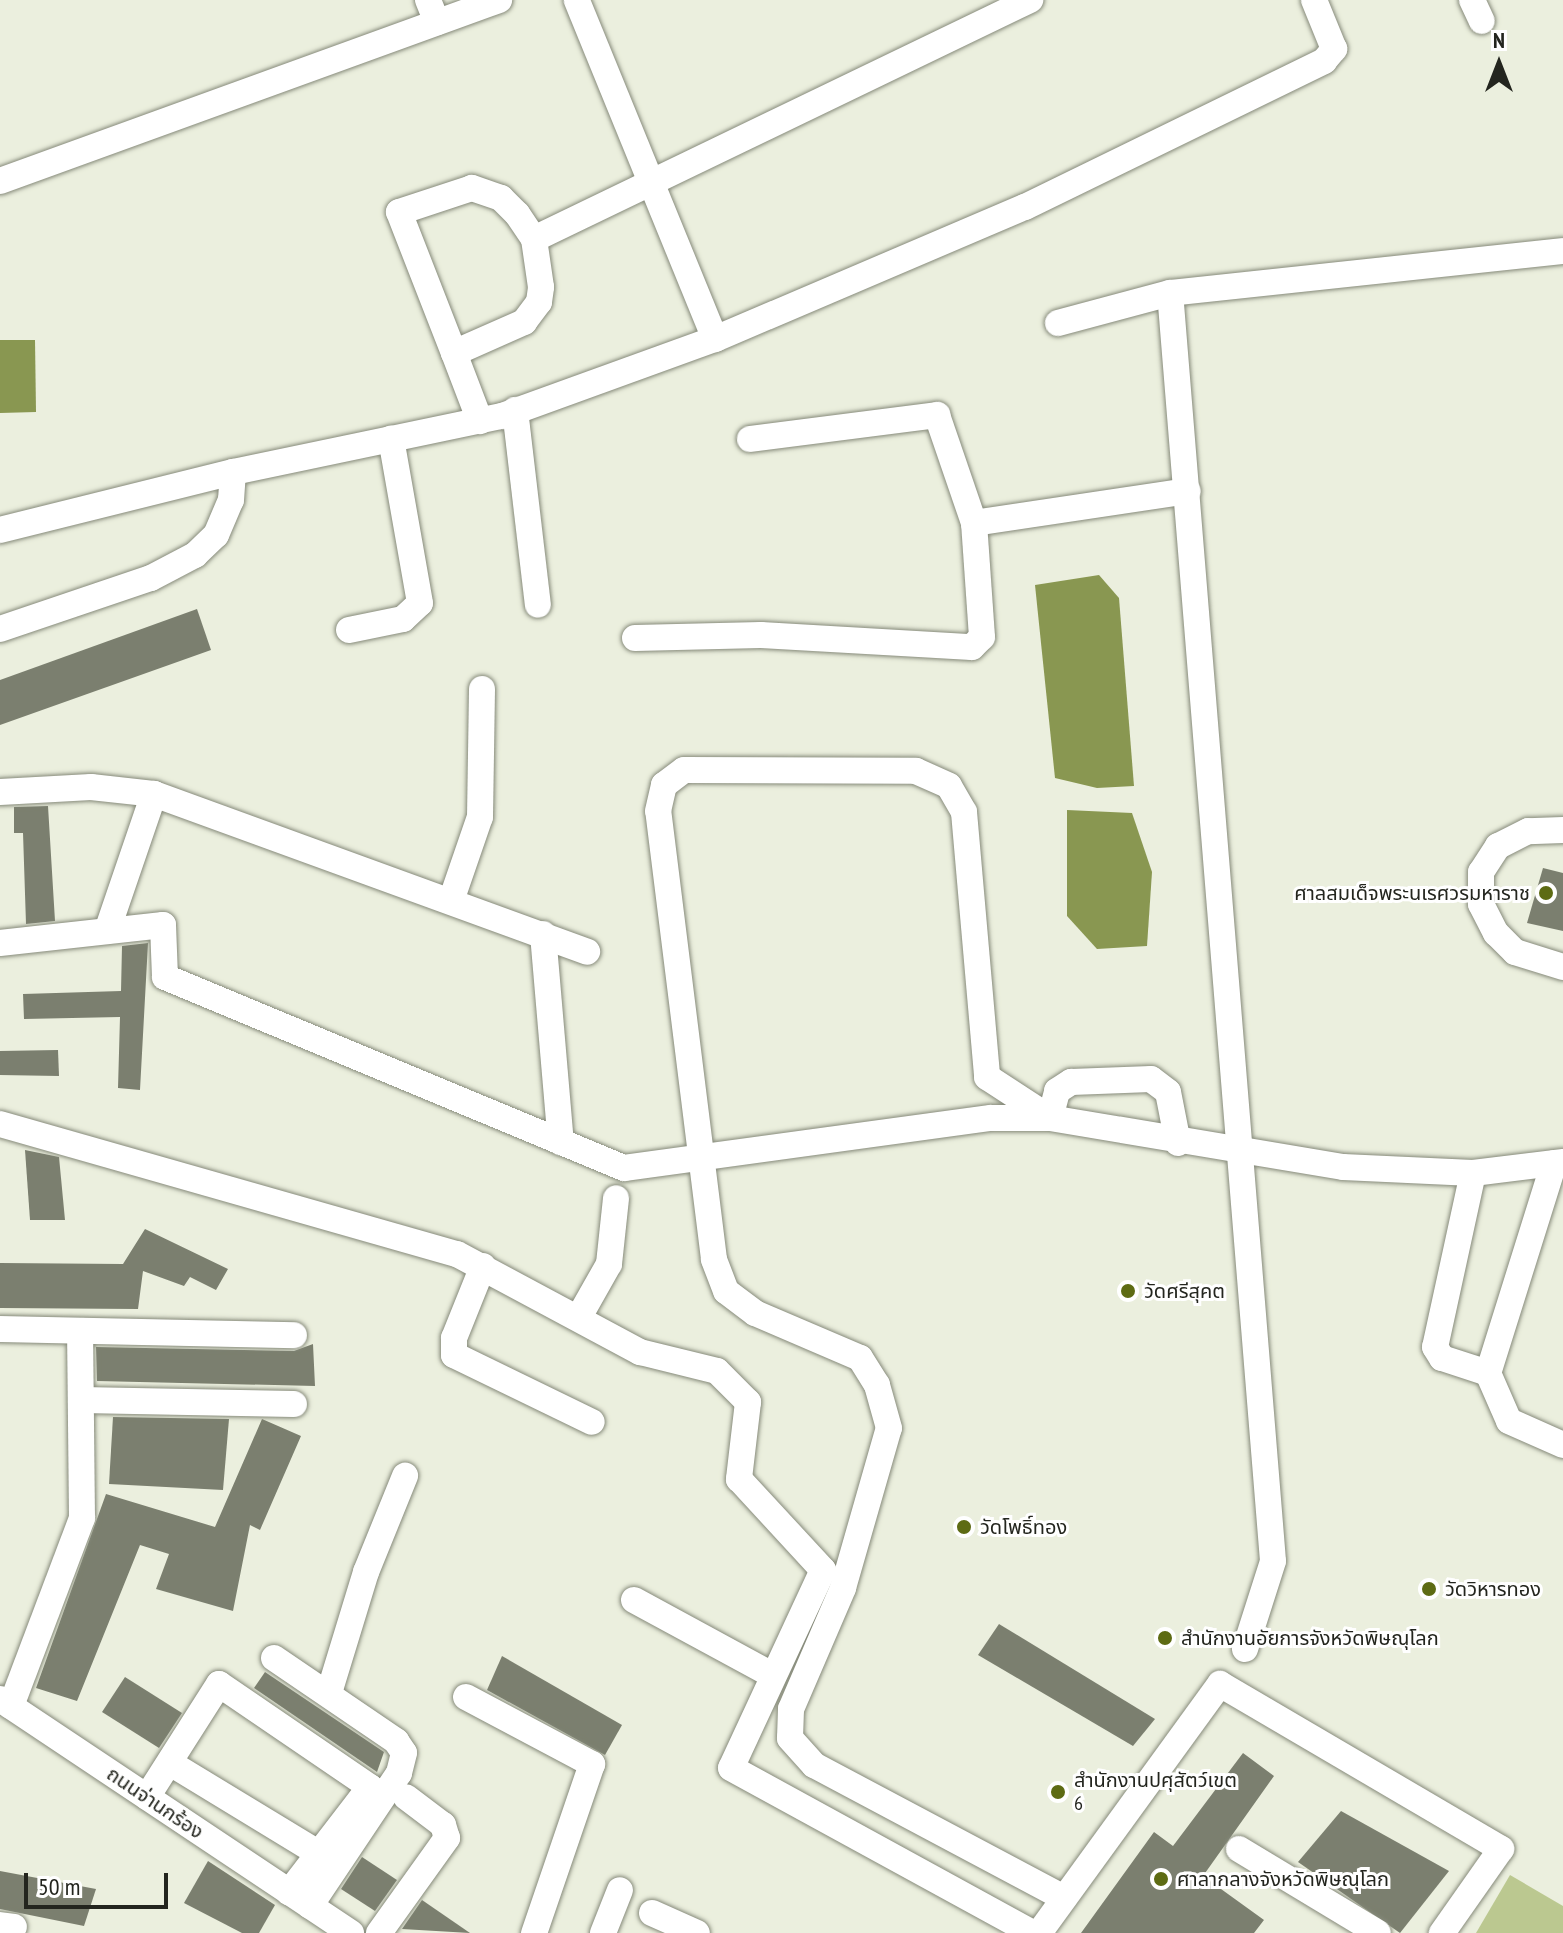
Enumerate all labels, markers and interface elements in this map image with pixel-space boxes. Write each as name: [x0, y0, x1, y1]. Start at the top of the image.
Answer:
north arrow: [1459, 24, 1539, 104]
text: N: [1493, 26, 1505, 54]
place label: ศาลสมเด็จพระนเรศวรมหาราช: [1294, 881, 1530, 905]
marker: ศาลสมเด็จพระนเรศวรมหาราช: [1537, 884, 1555, 902]
place label: วัดศรีสุคต: [1144, 1279, 1225, 1303]
marker: วัดศรีสุคต: [1119, 1282, 1137, 1300]
place label: วัดโพธิ์ทอง: [980, 1515, 1067, 1539]
marker: วัดโพธิ์ทอง: [955, 1518, 973, 1536]
place label: วัดวิหารทอง: [1445, 1577, 1541, 1601]
marker: วัดวิหารทอง: [1420, 1580, 1438, 1598]
place label: สำนักงานอัยการจังหวัดพิษณุโลก: [1181, 1626, 1439, 1650]
marker: สำนักงานอัยการจังหวัดพิษณุโลก: [1156, 1629, 1174, 1647]
street label: ถนนจ่านกร้อง: [102, 1762, 208, 1844]
place label: สำนักงานปศุสัตว์เขต 6: [1074, 1768, 1237, 1815]
marker: สำนักงานปศุสัตว์เขต 6: [1049, 1783, 1067, 1801]
scale bar: [28, 1857, 172, 1907]
place label: ศาลากลางจังหวัดพิษณุโลก: [1177, 1867, 1389, 1891]
marker: ศาลากลางจังหวัดพิษณุโลก: [1152, 1870, 1170, 1888]
text: 50 m: [38, 1871, 80, 1902]

